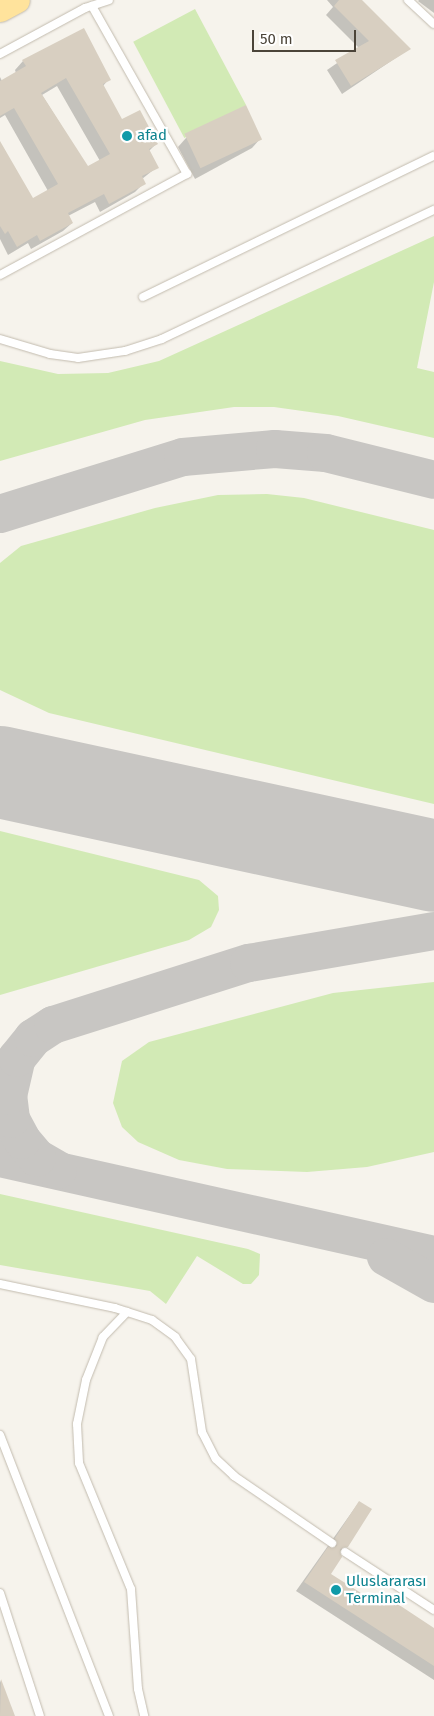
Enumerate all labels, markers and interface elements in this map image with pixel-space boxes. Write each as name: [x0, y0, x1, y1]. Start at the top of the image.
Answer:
scale bar: [254, 20, 358, 52]
text: 50 m: [260, 30, 293, 48]
place label: afad: [137, 127, 167, 145]
marker: afad: [121, 130, 133, 142]
place label: Uluslararası Terminal: [346, 1572, 426, 1607]
marker: Uluslararası Terminal: [330, 1584, 342, 1596]

